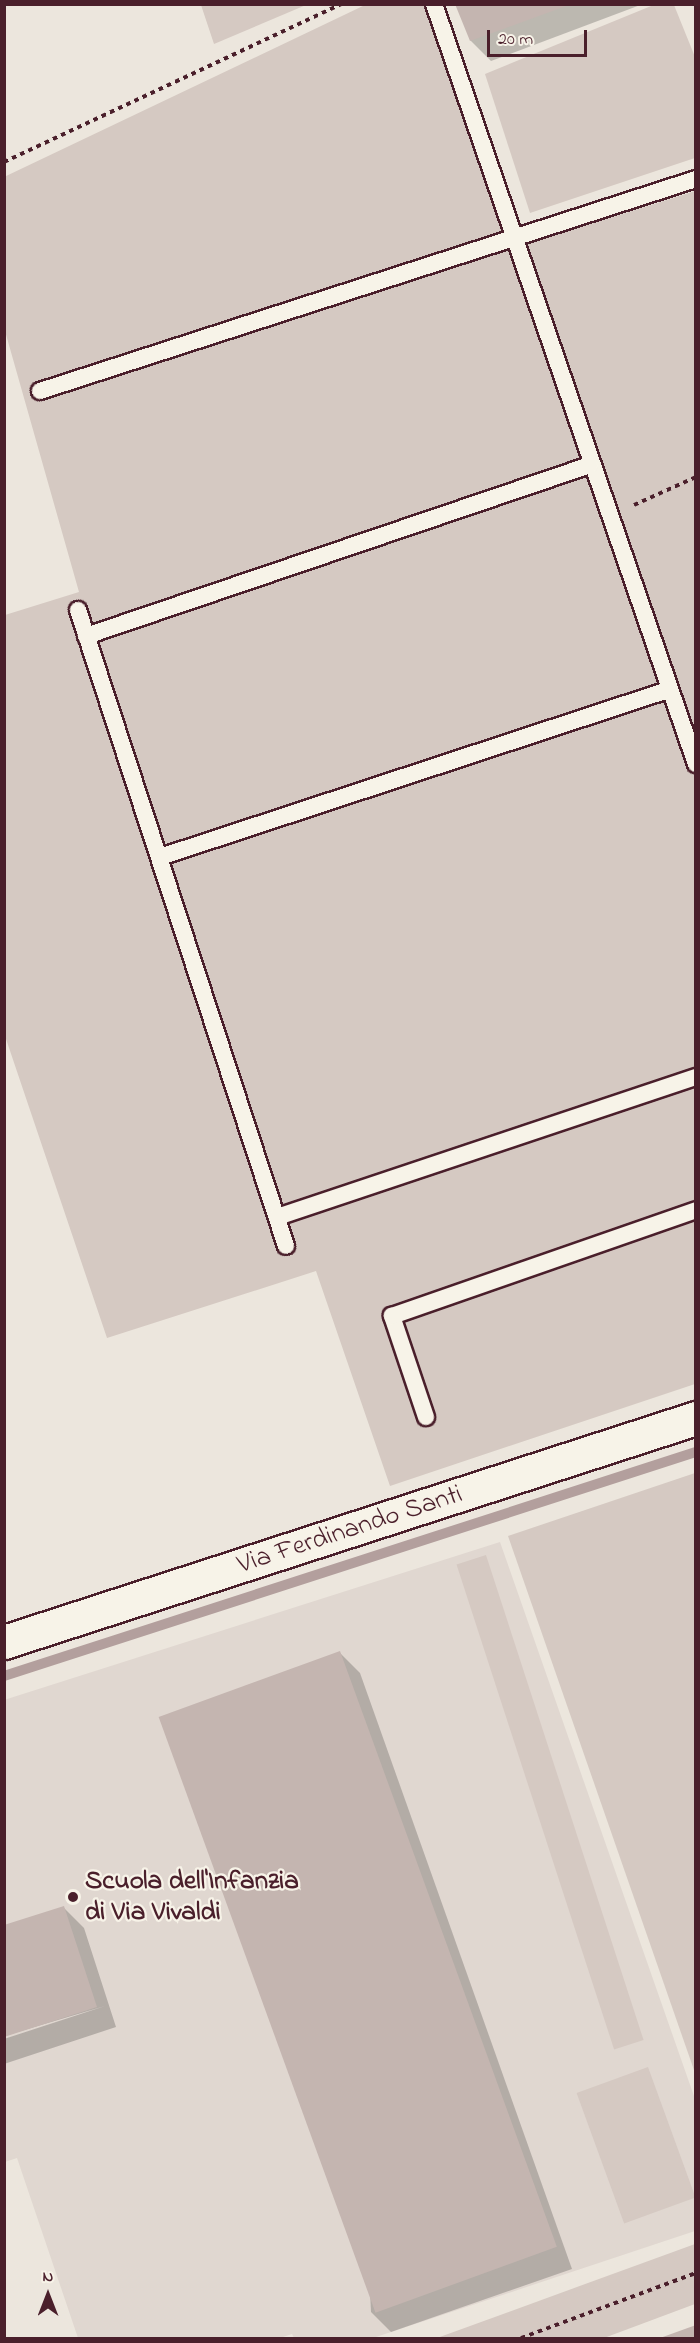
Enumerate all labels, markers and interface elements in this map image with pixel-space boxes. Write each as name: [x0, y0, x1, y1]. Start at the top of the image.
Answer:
scale bar: [490, 18, 590, 56]
text: 20 m: [498, 27, 533, 53]
street label: Via Ferdinando Santi: [233, 1478, 467, 1582]
place label: Scuola dell'Infanzia di Via Vivaldi: [85, 1865, 299, 1928]
marker: Scuola dell'Infanzia di Via Vivaldi: [66, 1890, 80, 1904]
north arrow: [18, 2265, 78, 2325]
text: N: [43, 2265, 53, 2289]

